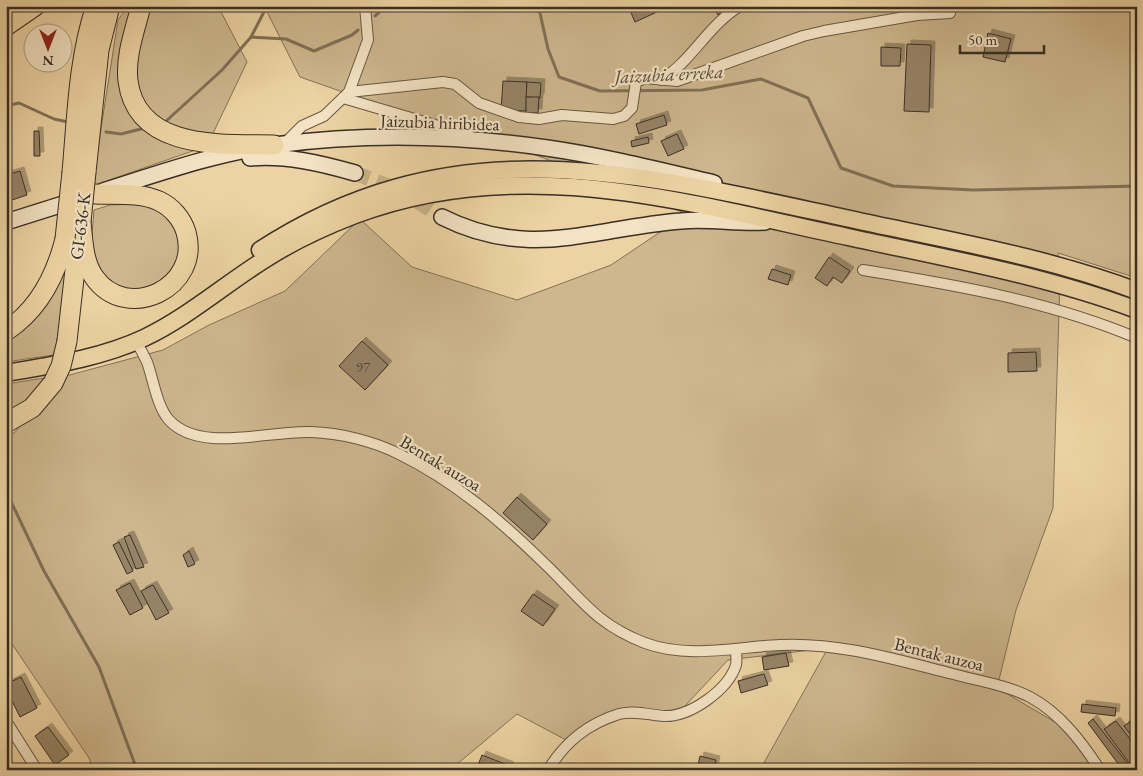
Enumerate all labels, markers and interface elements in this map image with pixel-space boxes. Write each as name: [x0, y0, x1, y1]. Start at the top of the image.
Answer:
north arrow: [22, 22, 72, 72]
scale bar: [960, 22, 1044, 54]
text: 50 m: [968, 30, 997, 49]
text: N: [42, 52, 54, 70]
water label: Jaizubia erreka: [610, 59, 724, 90]
street label: Jaizubia hiribidea: [378, 108, 501, 136]
street label: GI-636-K: [64, 190, 96, 261]
house number: 97: [356, 357, 371, 376]
street label: Bentak auzoa: [396, 430, 487, 497]
street label: Bentak auzoa: [892, 632, 987, 676]

